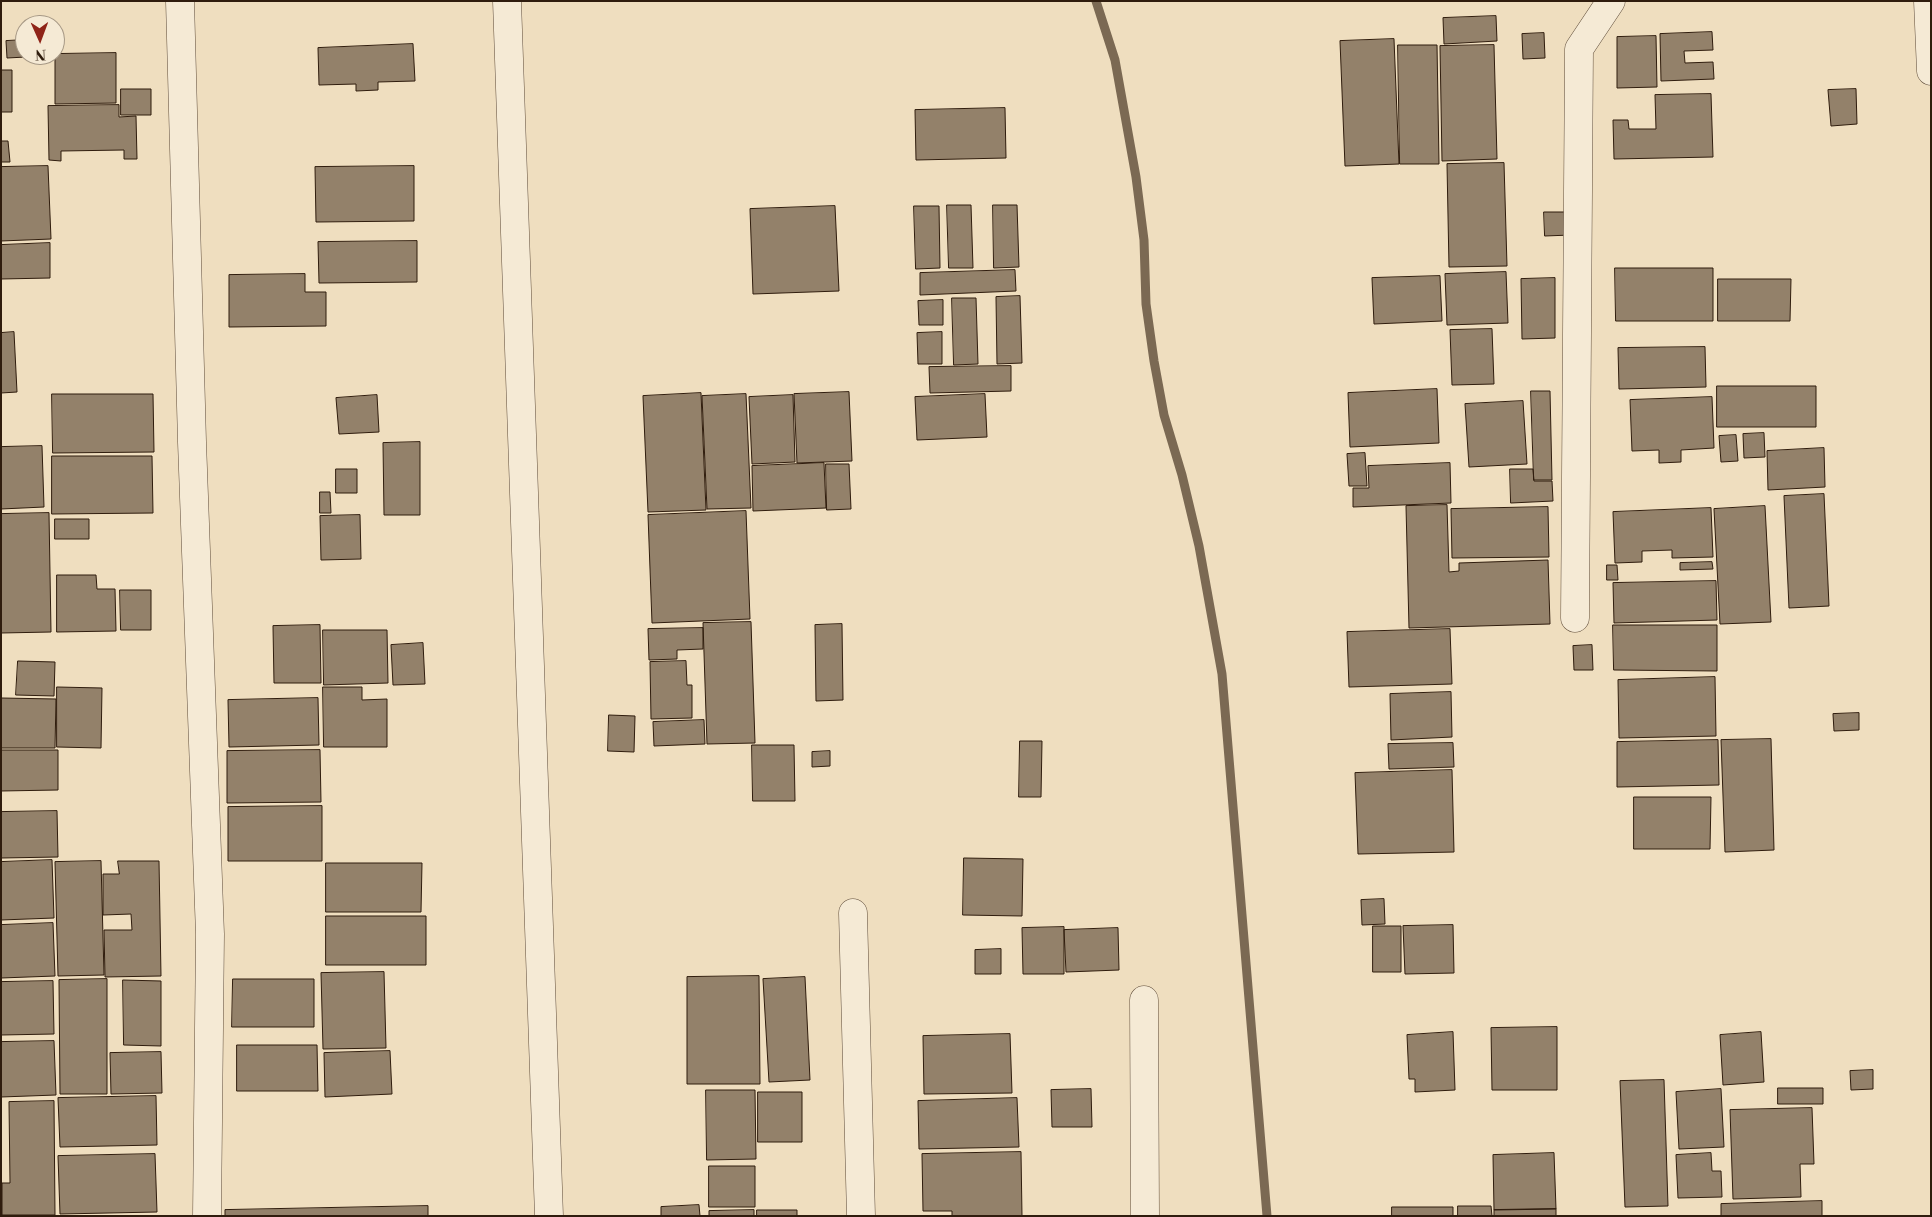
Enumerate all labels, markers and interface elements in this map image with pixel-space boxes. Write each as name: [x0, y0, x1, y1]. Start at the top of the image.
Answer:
north arrow: [15, 15, 65, 65]
text: N: [35, 45, 46, 63]

